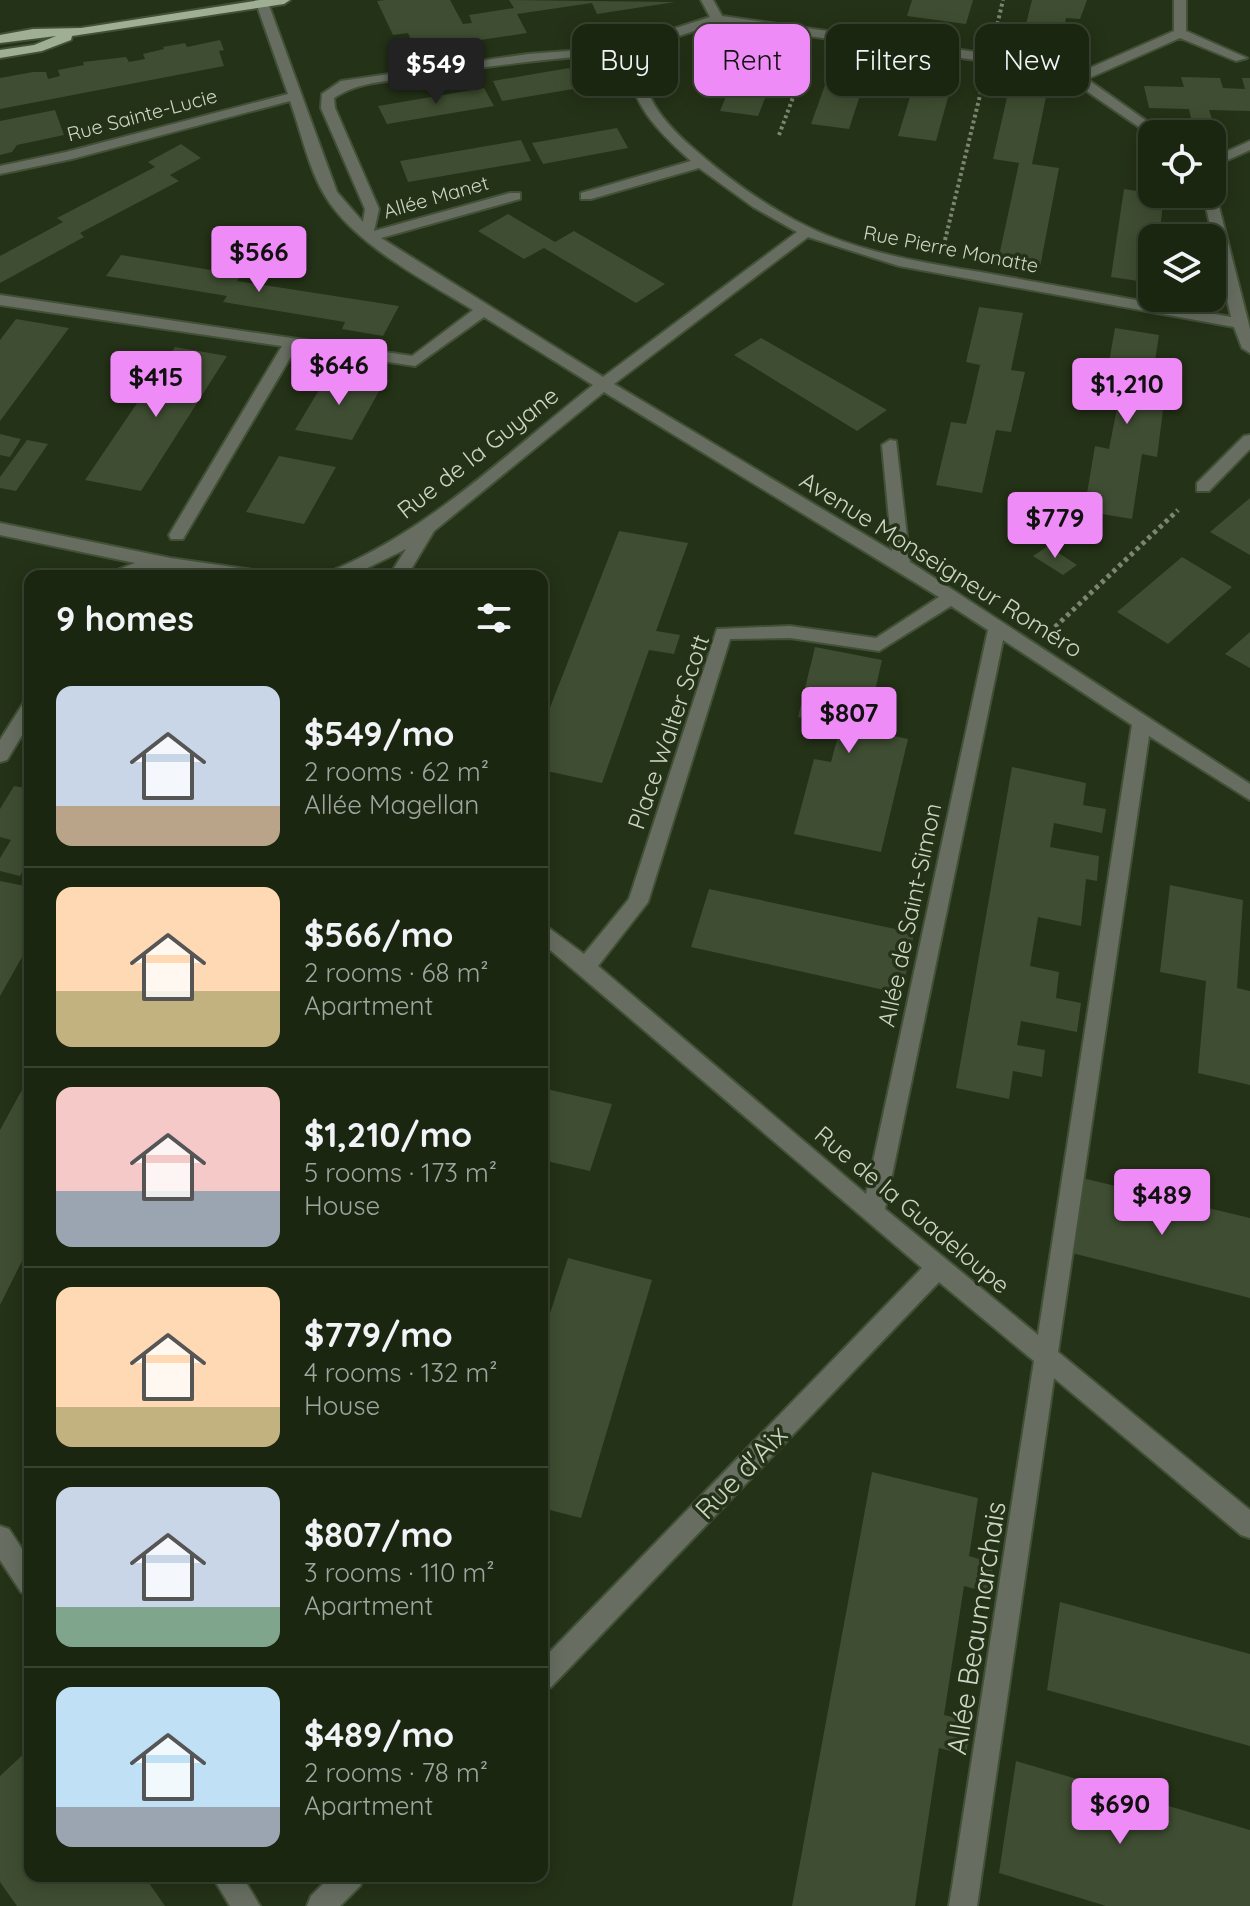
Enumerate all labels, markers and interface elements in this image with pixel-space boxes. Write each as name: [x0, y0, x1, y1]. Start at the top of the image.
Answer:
chip: Buy: [572, 24, 678, 96]
chip: Rent: [694, 24, 810, 96]
chip: Filters: [826, 24, 959, 96]
chip: New: [975, 24, 1089, 96]
pin: $549: [389, 38, 483, 106]
text: $549: [406, 47, 466, 80]
street label: Rue Sainte-Lucie: [64, 82, 220, 147]
map controls: [1138, 120, 1226, 312]
button: locate: [1138, 120, 1226, 208]
street label: Allée Manet: [380, 170, 492, 223]
street label: Rue Pierre Monatte: [862, 219, 1041, 278]
button: layers: [1138, 224, 1226, 312]
pin: $566: [212, 226, 306, 294]
text: $566: [229, 235, 289, 268]
pin: $646: [292, 339, 386, 407]
text: $646: [309, 348, 369, 381]
pin: $415: [109, 351, 203, 419]
pin: $1,210: [1062, 358, 1192, 426]
text: $415: [128, 360, 184, 393]
text: $1,210: [1090, 367, 1164, 400]
street label: Rue de la Guyane: [391, 380, 564, 525]
street label: Avenue Monseigneur Roméro: [795, 465, 1088, 664]
pin: $779: [1008, 492, 1102, 560]
text: $779: [1026, 501, 1084, 534]
icon: filters: [472, 596, 516, 640]
text: 9 homes: [56, 597, 194, 640]
street label: Place Walter Scott: [621, 630, 715, 833]
pin: $807: [802, 687, 896, 755]
text: $807: [820, 696, 878, 729]
text: $549/mo: [304, 712, 454, 755]
icon: home: [120, 718, 216, 814]
text: 2 rooms · 62 m²: [304, 755, 489, 788]
text: Allée Magellan: [304, 788, 479, 821]
street label: Allée de Saint-Simon: [871, 800, 947, 1029]
text: $566/mo: [304, 913, 453, 956]
icon: home: [120, 919, 216, 1015]
text: 2 rooms · 68 m²: [304, 956, 489, 989]
text: Apartment: [304, 989, 433, 1022]
text: $1,210/mo: [304, 1113, 472, 1156]
icon: home: [120, 1119, 216, 1215]
street label: Rue de la Guadeloupe: [809, 1119, 1016, 1300]
text: 5 rooms · 173 m²: [304, 1156, 497, 1189]
pin: $489: [1115, 1169, 1209, 1237]
text: $489: [1132, 1178, 1192, 1211]
text: House: [304, 1189, 380, 1222]
text: $779/mo: [304, 1313, 453, 1356]
icon: home: [120, 1319, 216, 1415]
text: 4 rooms · 132 m²: [304, 1356, 498, 1389]
text: House: [304, 1389, 380, 1422]
street label: Rue d'Aix: [687, 1417, 794, 1526]
street label: Allée Beaumarchais: [938, 1499, 1013, 1757]
text: $807/mo: [304, 1513, 453, 1556]
icon: home: [120, 1519, 216, 1615]
text: 3 rooms · 110 m²: [304, 1556, 495, 1589]
text: Apartment: [304, 1589, 433, 1622]
text: $489/mo: [304, 1713, 454, 1756]
icon: home: [120, 1719, 216, 1815]
text: 2 rooms · 78 m²: [304, 1756, 488, 1789]
pin: $690: [1073, 1778, 1167, 1846]
text: $690: [1090, 1787, 1150, 1820]
text: Apartment: [304, 1789, 433, 1822]

